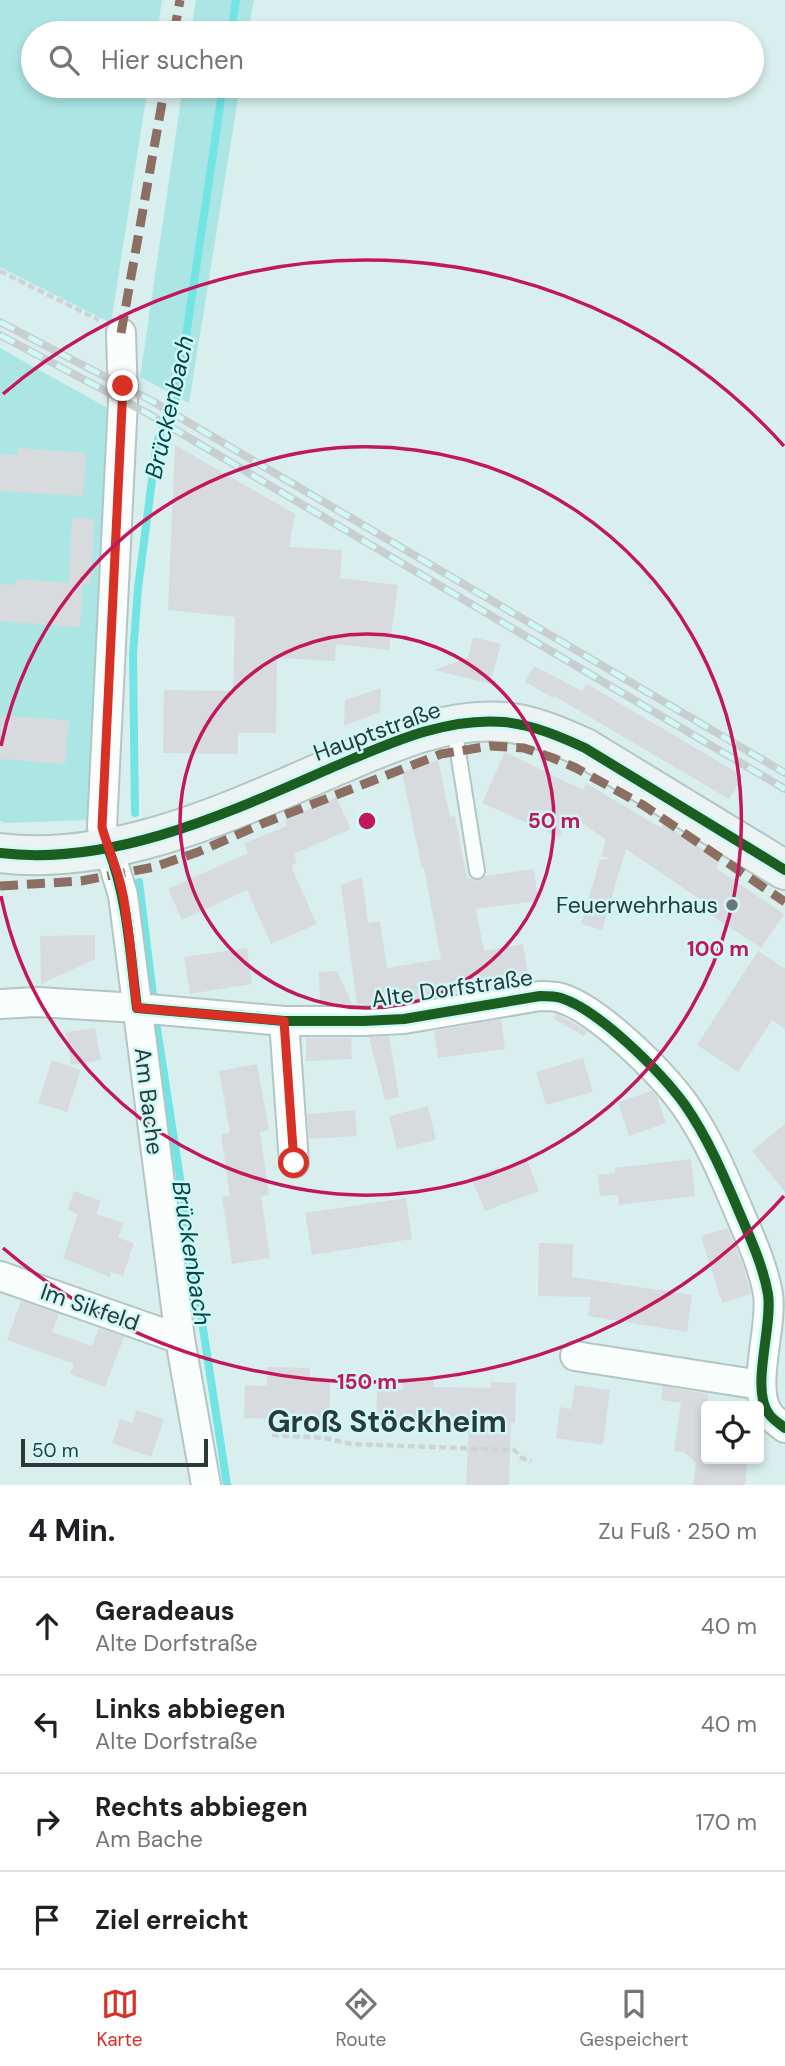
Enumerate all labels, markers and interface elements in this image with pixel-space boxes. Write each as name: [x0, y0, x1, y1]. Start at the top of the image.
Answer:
search box: [21, 21, 764, 98]
icon: search: [45, 41, 83, 79]
text: Hier suchen: [101, 43, 244, 77]
water label: Brückenbach: [137, 332, 201, 482]
route end: [107, 370, 138, 401]
street label: Hauptstraße: [309, 694, 445, 768]
text: 50 m: [528, 807, 580, 835]
centre of rings: [355, 809, 379, 833]
place label: Feuerwehrhaus: [556, 890, 718, 920]
marker: Feuerwehrhaus: [724, 897, 740, 913]
text: 100 m: [687, 935, 749, 963]
street label: Alte Dorfstraße: [369, 962, 535, 1014]
street label: Am Bache: [128, 1046, 170, 1156]
route start: [278, 1147, 309, 1178]
water label: Brückenbach: [165, 1179, 219, 1327]
street label: Im Sikfeld: [37, 1276, 143, 1338]
text: 150 m: [337, 1368, 397, 1396]
map controls: [701, 1401, 764, 1464]
button: locate: [701, 1401, 764, 1464]
district label: Groß Stöckheim: [267, 1402, 507, 1441]
scale bar: [21, 1436, 208, 1468]
text: 50 m: [32, 1438, 79, 1463]
text: 4 Min.: [28, 1511, 115, 1550]
text: Zu Fuß · 250 m: [598, 1516, 757, 1546]
text: Geradeaus: [95, 1594, 235, 1628]
icon: ahead: [28, 1607, 66, 1645]
text: 40 m: [701, 1611, 757, 1641]
text: Alte Dorfstraße: [95, 1628, 258, 1658]
text: Links abbiegen: [95, 1692, 285, 1726]
icon: left: [28, 1705, 66, 1743]
text: 40 m: [701, 1709, 757, 1739]
text: Alte Dorfstraße: [95, 1726, 258, 1756]
text: Rechts abbiegen: [95, 1790, 308, 1824]
icon: right: [28, 1803, 66, 1841]
text: 170 m: [696, 1807, 757, 1837]
text: Am Bache: [95, 1824, 203, 1854]
icon: arrive: [28, 1901, 66, 1939]
text: Ziel erreicht: [95, 1903, 248, 1937]
tab: Karte: [97, 1985, 143, 2052]
tab: Route: [336, 1985, 386, 2052]
tab: Gespeichert: [579, 1985, 688, 2052]

